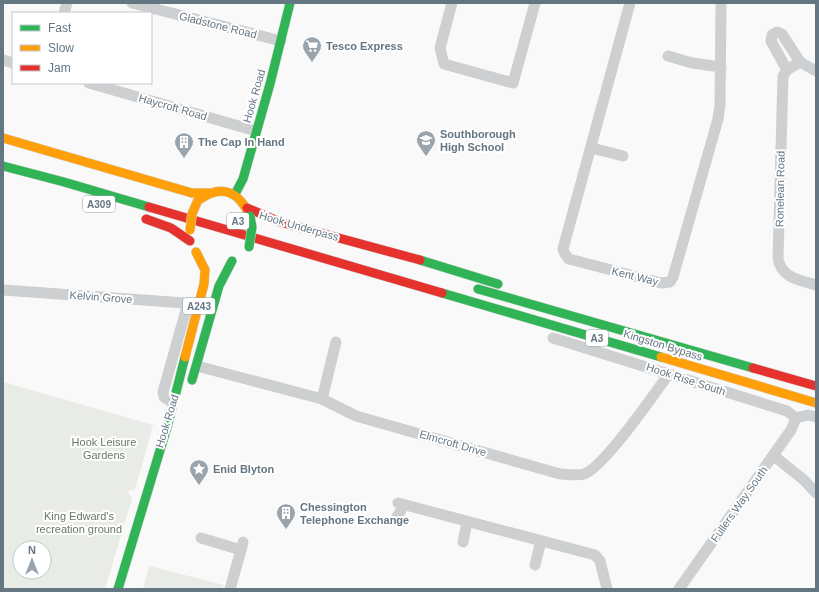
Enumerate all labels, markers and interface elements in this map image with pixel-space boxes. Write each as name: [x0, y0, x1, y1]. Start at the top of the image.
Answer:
street label: Gladstone Road: [178, 10, 258, 40]
legend: [12, 12, 152, 84]
text: Fast: [48, 21, 72, 35]
supermarket icon: Tesco Express: [301, 35, 323, 63]
place label: Tesco Express: [326, 40, 403, 52]
text: Slow: [48, 41, 74, 55]
text: Jam: [48, 61, 71, 75]
street label: Hook Road: [241, 68, 267, 124]
street label: Haycroft Road: [138, 92, 208, 122]
place label: Southborough High School: [440, 128, 516, 153]
school or university icon: Southborough High School: [415, 129, 437, 157]
building icon: The Cap In Hand: [173, 131, 195, 159]
place label: The Cap In Hand: [198, 136, 285, 148]
street label: Ronelean Road: [773, 151, 787, 227]
road number: A309: [83, 196, 115, 212]
street label: Hook Underpass: [258, 209, 341, 243]
road number: A3: [227, 213, 249, 229]
street label: Kent Way: [611, 264, 660, 288]
street label: Kelvin Grove: [69, 289, 133, 305]
road number: A243: [183, 298, 215, 314]
street label: Kingston Bypass: [622, 327, 704, 363]
road number: A3: [586, 330, 608, 346]
street label: Hook Rise South: [645, 361, 727, 397]
street label: Hook Road: [153, 393, 181, 449]
street label: Elmcroft Drive: [418, 428, 488, 458]
park label: Hook Leisure Gardens: [72, 436, 136, 461]
place icon: Enid Blyton: [188, 458, 210, 486]
place label: Enid Blyton: [213, 463, 274, 475]
street label: Fullers Way South: [708, 464, 770, 544]
place label: Chessington Telephone Exchange: [300, 501, 409, 526]
building icon: Chessington Telephone Exchange: [275, 502, 297, 530]
park label: King Edward's recreation ground: [36, 510, 122, 535]
north arrow: [12, 540, 52, 580]
text: N: [28, 544, 36, 556]

